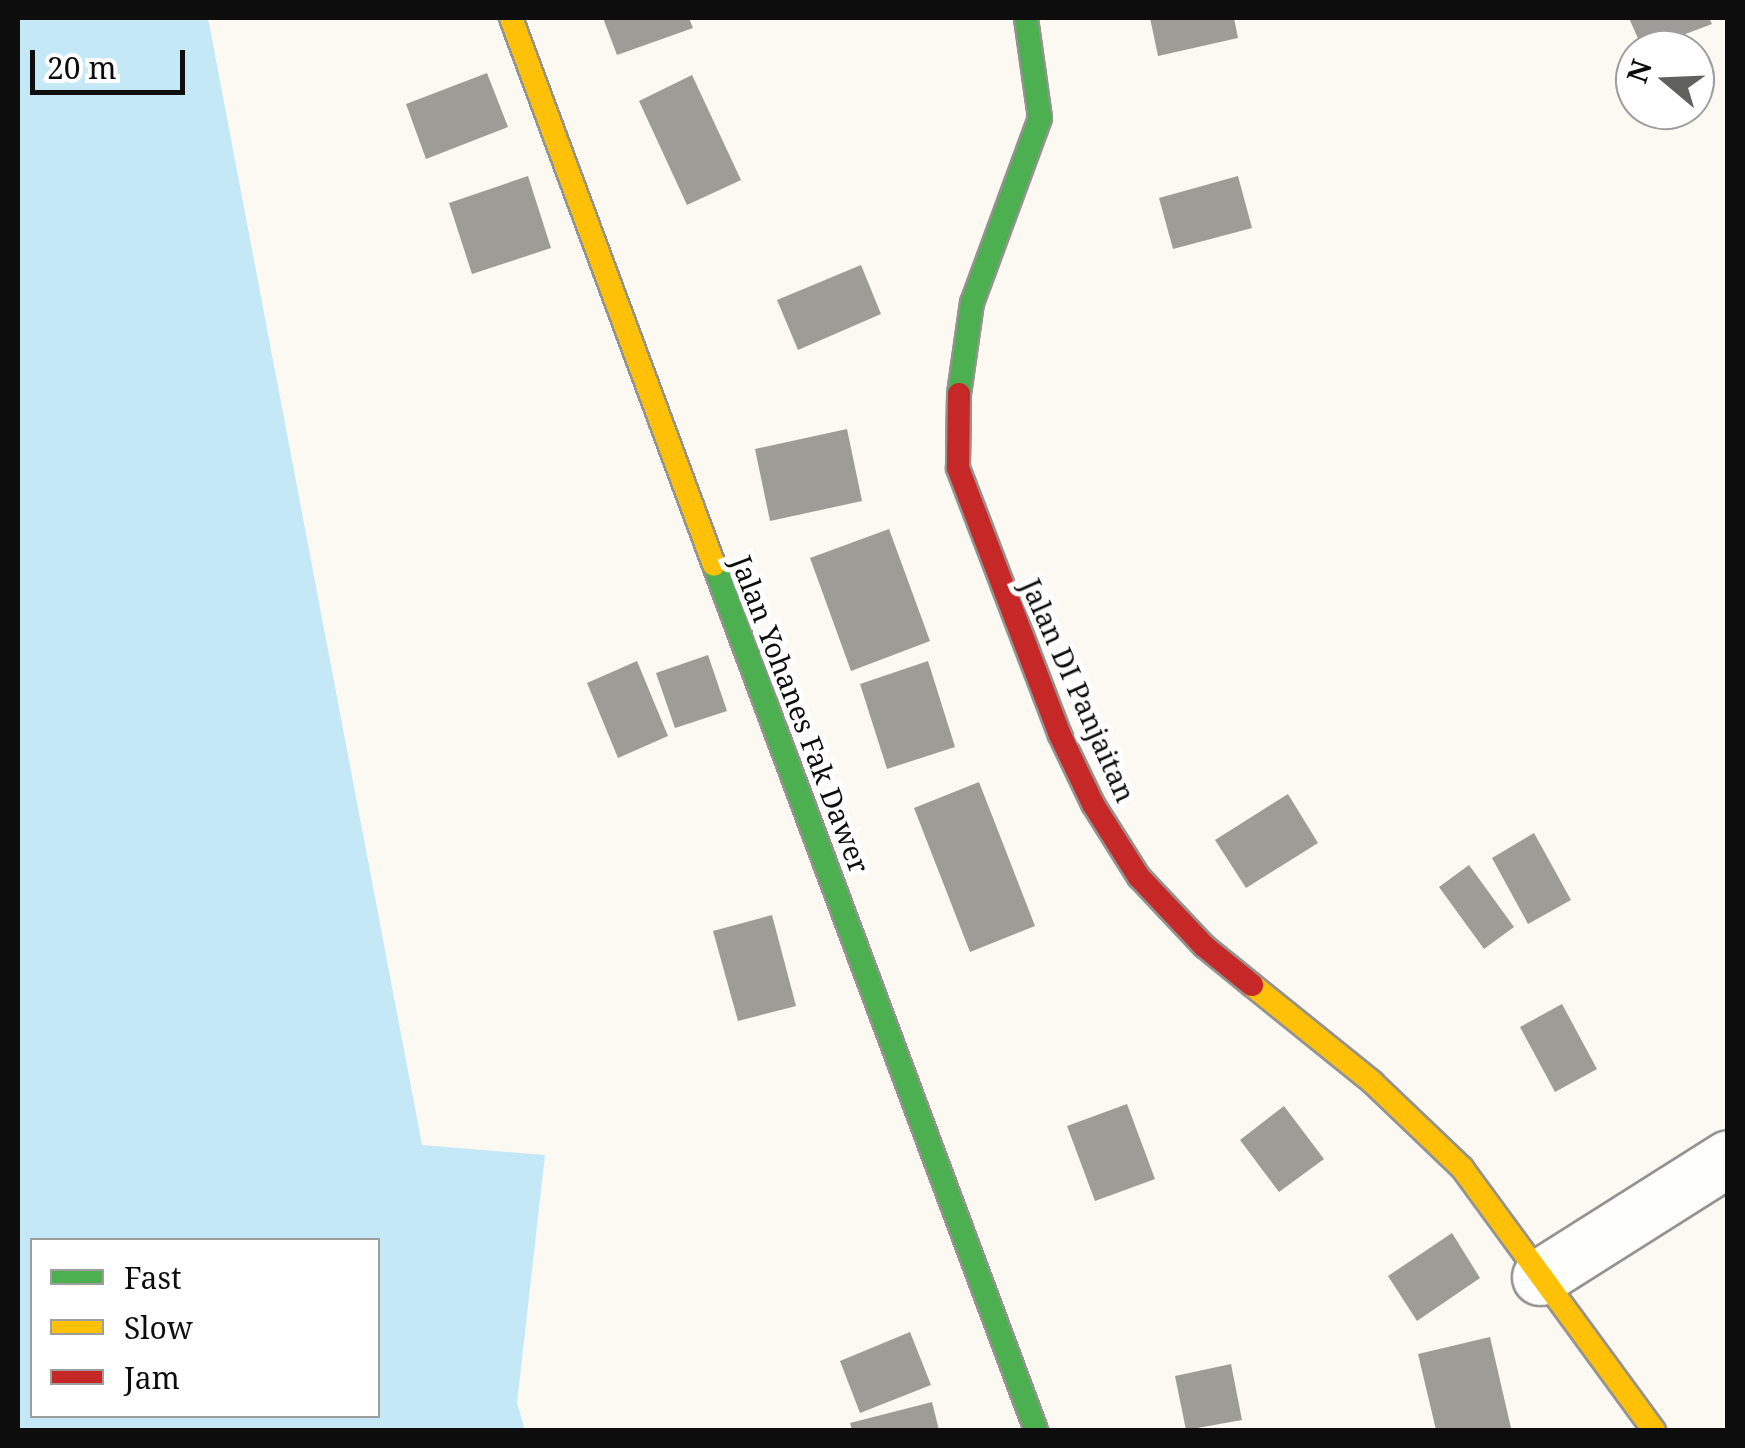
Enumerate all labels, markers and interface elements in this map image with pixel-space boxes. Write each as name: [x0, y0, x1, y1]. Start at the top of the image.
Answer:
scale bar: [35, 30, 190, 92]
north arrow: [1615, 30, 1715, 130]
text: 20 m: [47, 47, 117, 88]
text: N: [1617, 54, 1660, 88]
street label: Jalan Yohanes Fak Dawer: [725, 551, 877, 877]
street label: Jalan DI Panjaitan: [1015, 573, 1143, 807]
legend: [30, 1238, 380, 1418]
text: Fast: [124, 1257, 181, 1298]
text: Slow: [124, 1307, 193, 1348]
text: Jam: [124, 1357, 180, 1398]

